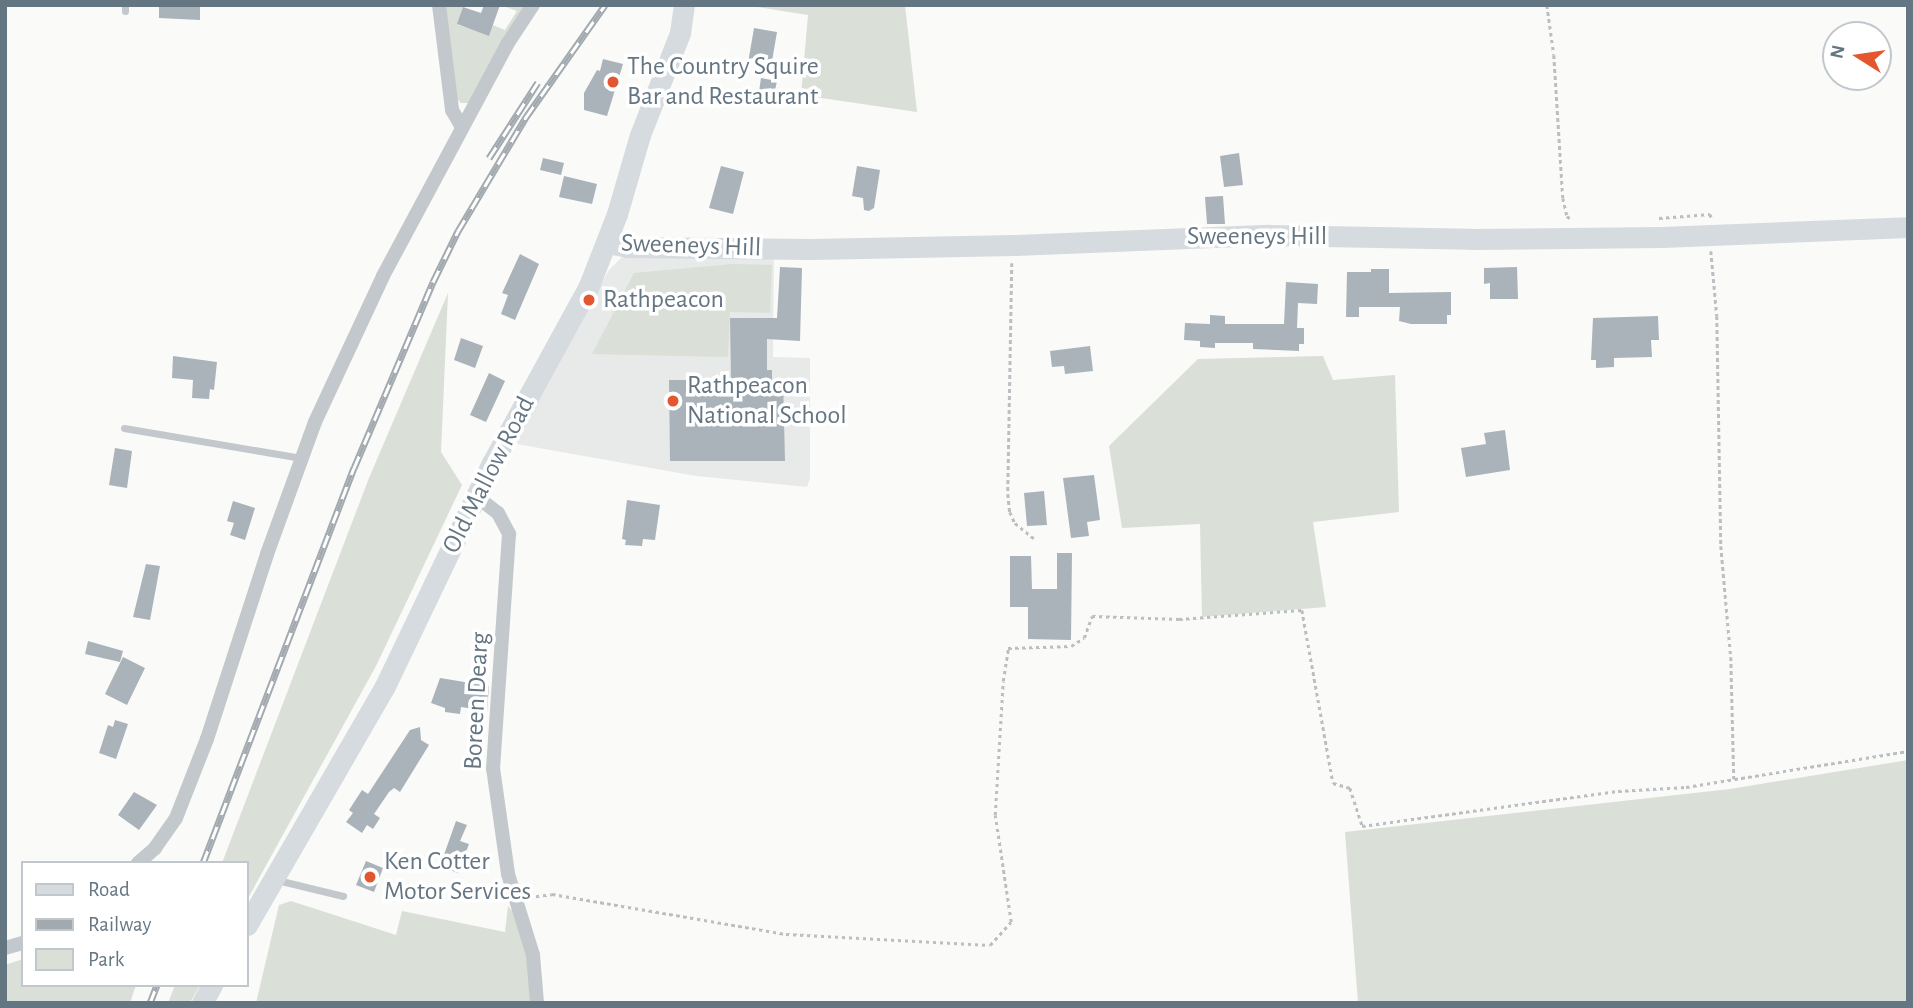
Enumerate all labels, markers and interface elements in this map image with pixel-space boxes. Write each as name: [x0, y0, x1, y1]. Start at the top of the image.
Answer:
north arrow: [1822, 21, 1892, 91]
text: N: [1827, 44, 1849, 60]
place label: The Country Squire Bar and Restaurant: [627, 51, 819, 112]
marker: The Country Squire Bar and Restaurant: [605, 74, 621, 90]
street label: Sweeneys Hill: [1187, 221, 1327, 253]
street label: Sweeneys Hill: [620, 228, 762, 264]
place label: Rathpeacon: [603, 284, 724, 316]
marker: Rathpeacon: [581, 292, 597, 308]
place label: Rathpeacon National School: [687, 370, 847, 432]
street label: Old Mallow Road: [436, 391, 542, 559]
marker: Rathpeacon National School: [665, 393, 681, 409]
street label: Boreen Dearg: [458, 631, 496, 771]
place label: Ken Cotter Motor Services: [384, 846, 531, 908]
legend: [21, 861, 248, 987]
marker: Ken Cotter Motor Services: [362, 869, 378, 885]
text: Road: [88, 879, 130, 900]
text: Railway: [88, 914, 151, 935]
text: Park: [88, 949, 124, 970]

